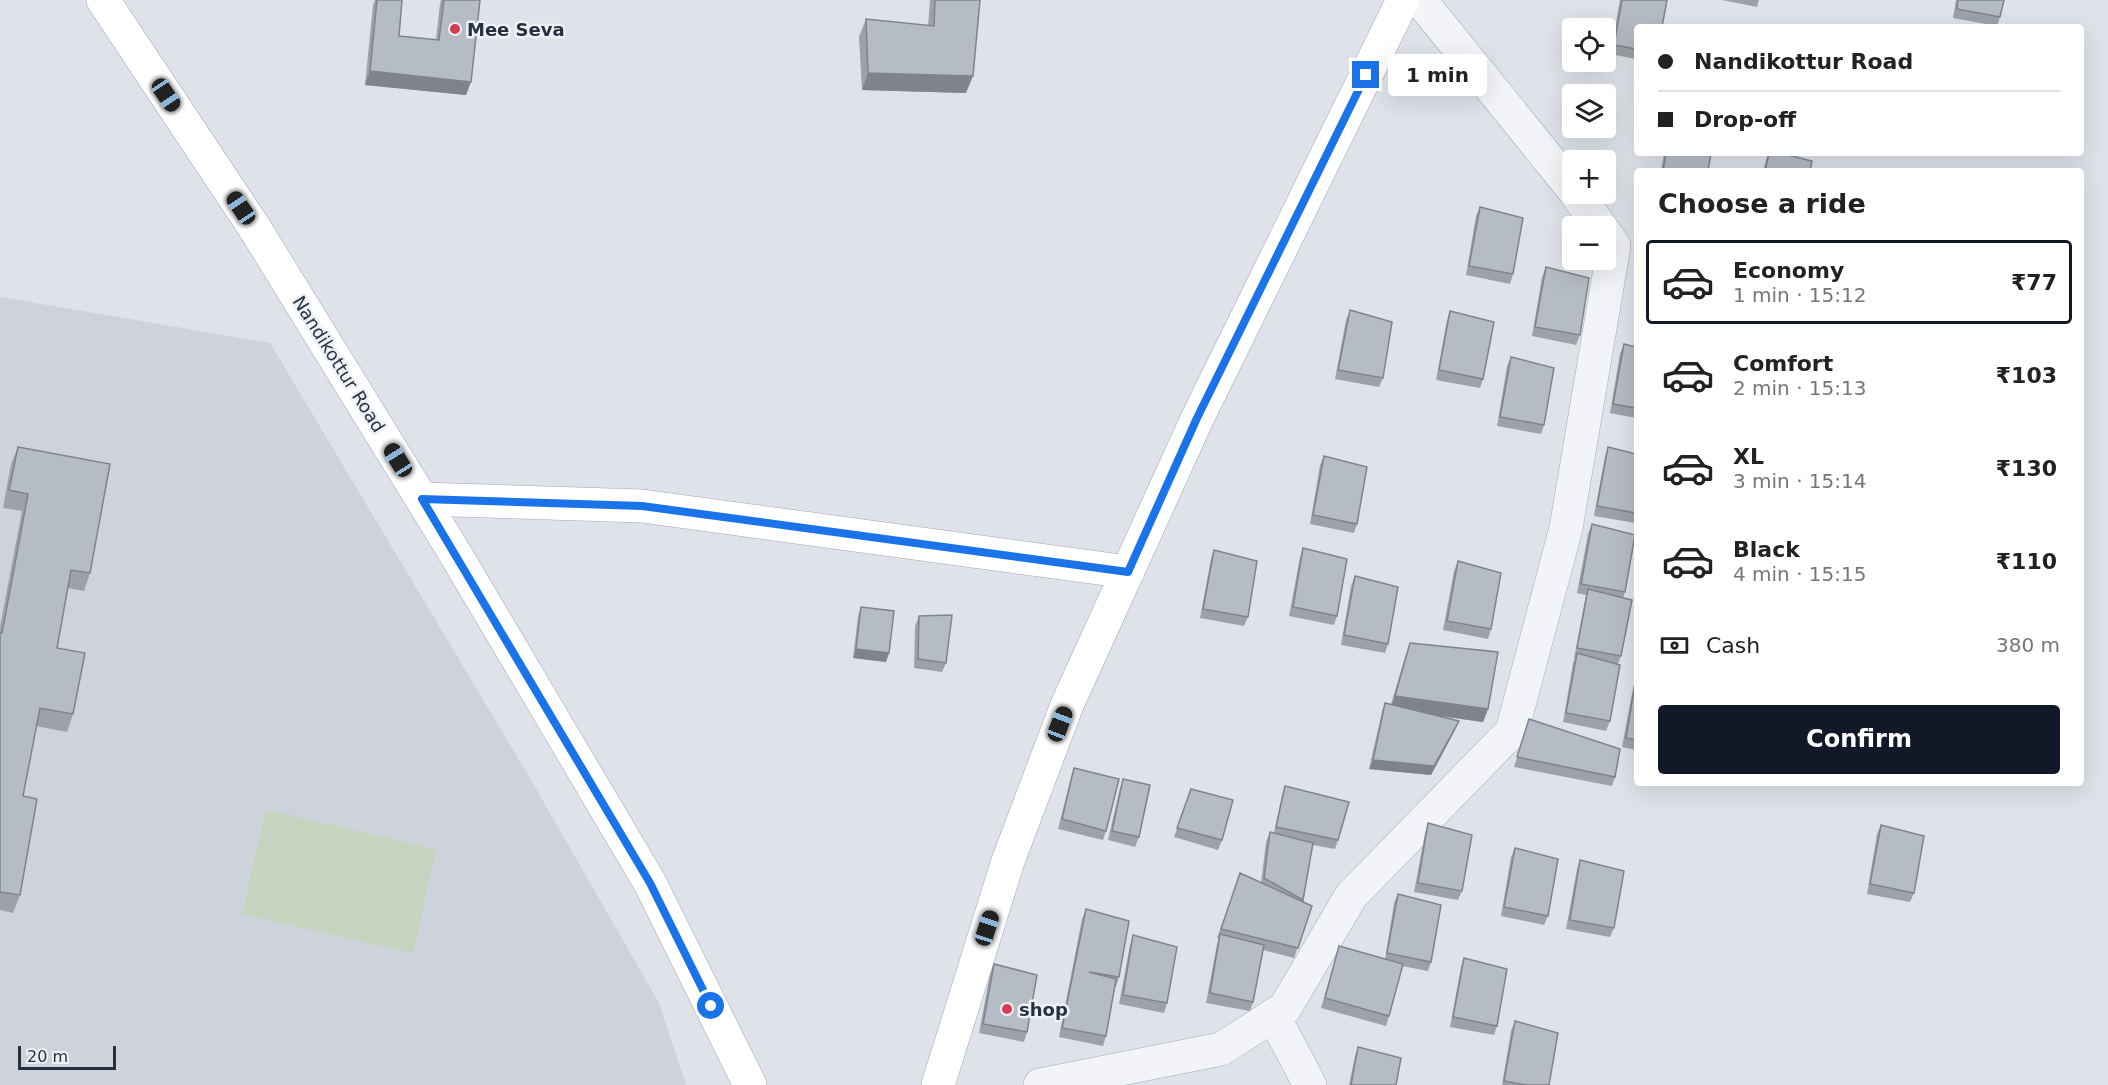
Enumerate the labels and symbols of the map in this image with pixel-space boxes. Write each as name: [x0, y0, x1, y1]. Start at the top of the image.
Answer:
place label: Mee Seva: [467, 19, 565, 40]
marker: Mee Seva: [448, 22, 462, 36]
callout: 1 min: [1387, 54, 1486, 96]
route end: [1352, 61, 1379, 88]
car: [148, 75, 184, 115]
car: [223, 188, 259, 228]
street label: Nandikottur Road: [289, 292, 389, 436]
car: [381, 440, 415, 480]
car: [1045, 704, 1075, 744]
car: [973, 908, 1001, 948]
route start: [697, 992, 724, 1019]
place label: shop: [1019, 999, 1068, 1020]
marker: shop: [1000, 1002, 1014, 1016]
scale bar: [18, 1043, 116, 1070]

